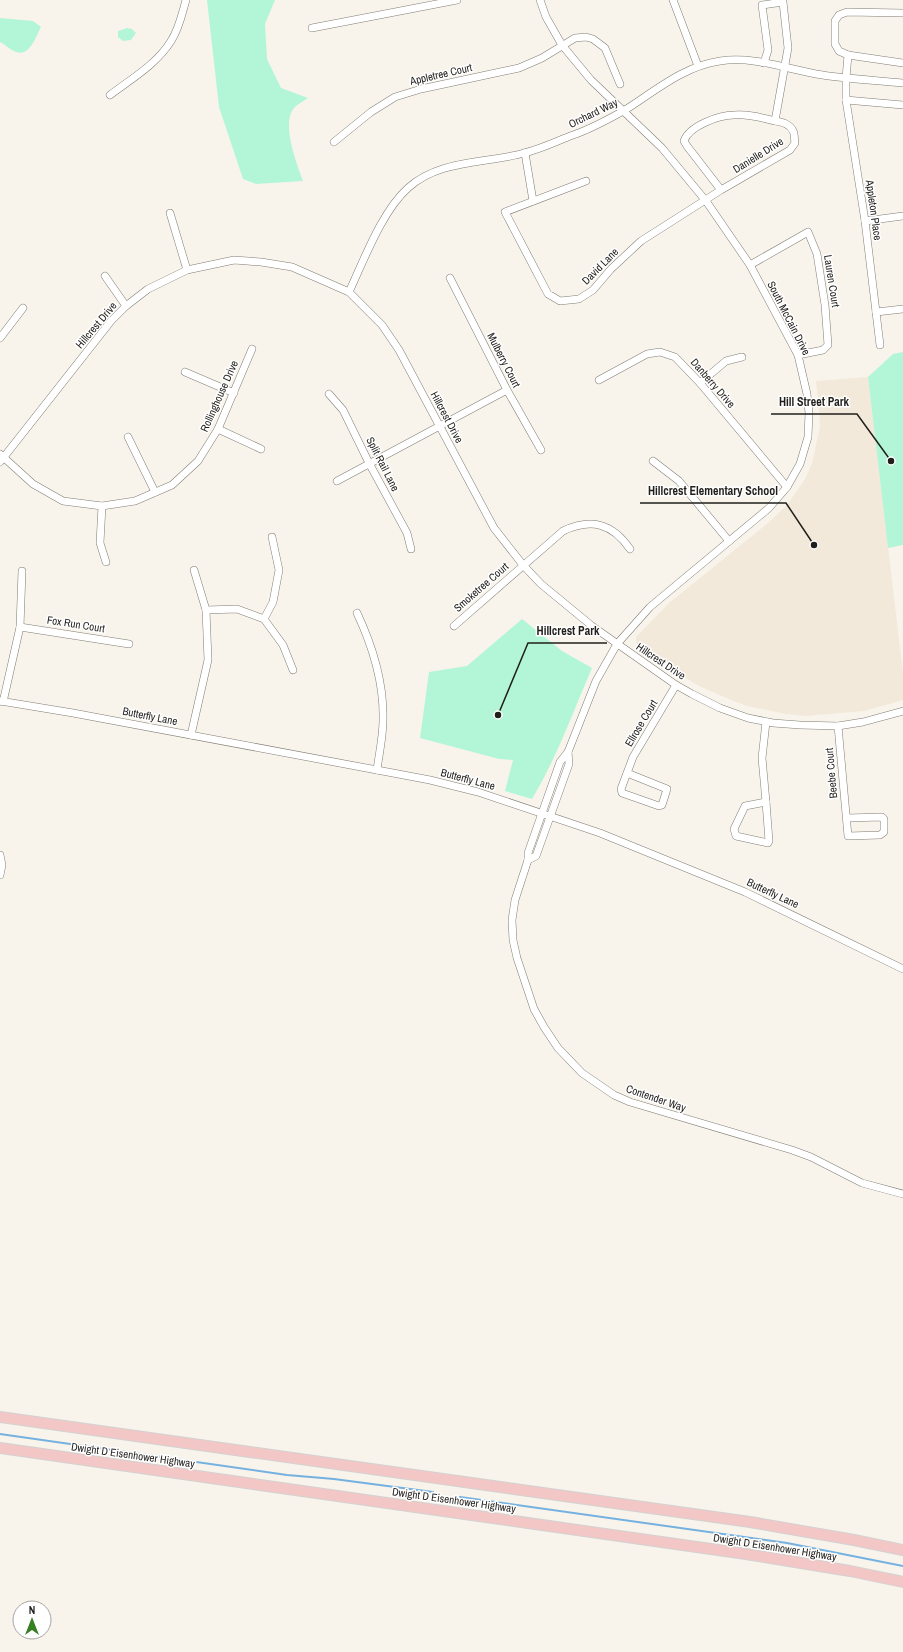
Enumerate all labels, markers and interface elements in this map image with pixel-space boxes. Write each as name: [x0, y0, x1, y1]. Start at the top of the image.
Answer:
street label: Appletree Court: [408, 60, 474, 88]
street label: Orchard Way: [566, 95, 620, 131]
street label: Danielle Drive: [730, 134, 786, 176]
street label: Appleton Place: [863, 178, 885, 241]
street label: David Lane: [579, 245, 621, 287]
street label: Lauren Court: [821, 254, 843, 309]
street label: South McCain Drive: [764, 279, 814, 357]
street label: Hillcrest Drive: [72, 299, 120, 351]
street label: Mulberry Court: [484, 330, 524, 390]
street label: Danberry Drive: [688, 355, 738, 411]
street label: Rollinghouse Drive: [197, 358, 241, 434]
street label: Hillcrest Drive: [428, 389, 466, 445]
callout: Hill Street Park: [771, 390, 857, 414]
text: Hill Street Park: [779, 394, 850, 410]
street label: Split Rail Lane: [363, 434, 403, 494]
callout: Hillcrest Elementary School: [640, 479, 786, 503]
text: Hillcrest Elementary School: [648, 483, 778, 499]
street label: Smoketree Court: [451, 559, 512, 615]
street label: Fox Run Court: [46, 613, 106, 636]
callout: Hillcrest Park: [528, 619, 607, 643]
text: Hillcrest Park: [537, 623, 600, 639]
street label: Hillcrest Drive: [634, 639, 688, 683]
street label: Ellrose Court: [622, 697, 661, 749]
street label: Butterfly Lane: [121, 704, 179, 728]
street label: Beebe Court: [822, 747, 840, 799]
street label: Butterfly Lane: [439, 765, 497, 793]
street label: Butterfly Lane: [745, 875, 801, 911]
street label: Contender Way: [624, 1081, 688, 1115]
street label: Dwight D Eisenhower Highway: [70, 1439, 196, 1471]
street label: Dwight D Eisenhower Highway: [391, 1484, 517, 1516]
street label: Dwight D Eisenhower Highway: [712, 1530, 838, 1564]
north arrow: [12, 1600, 52, 1640]
text: N: [29, 1603, 35, 1617]

